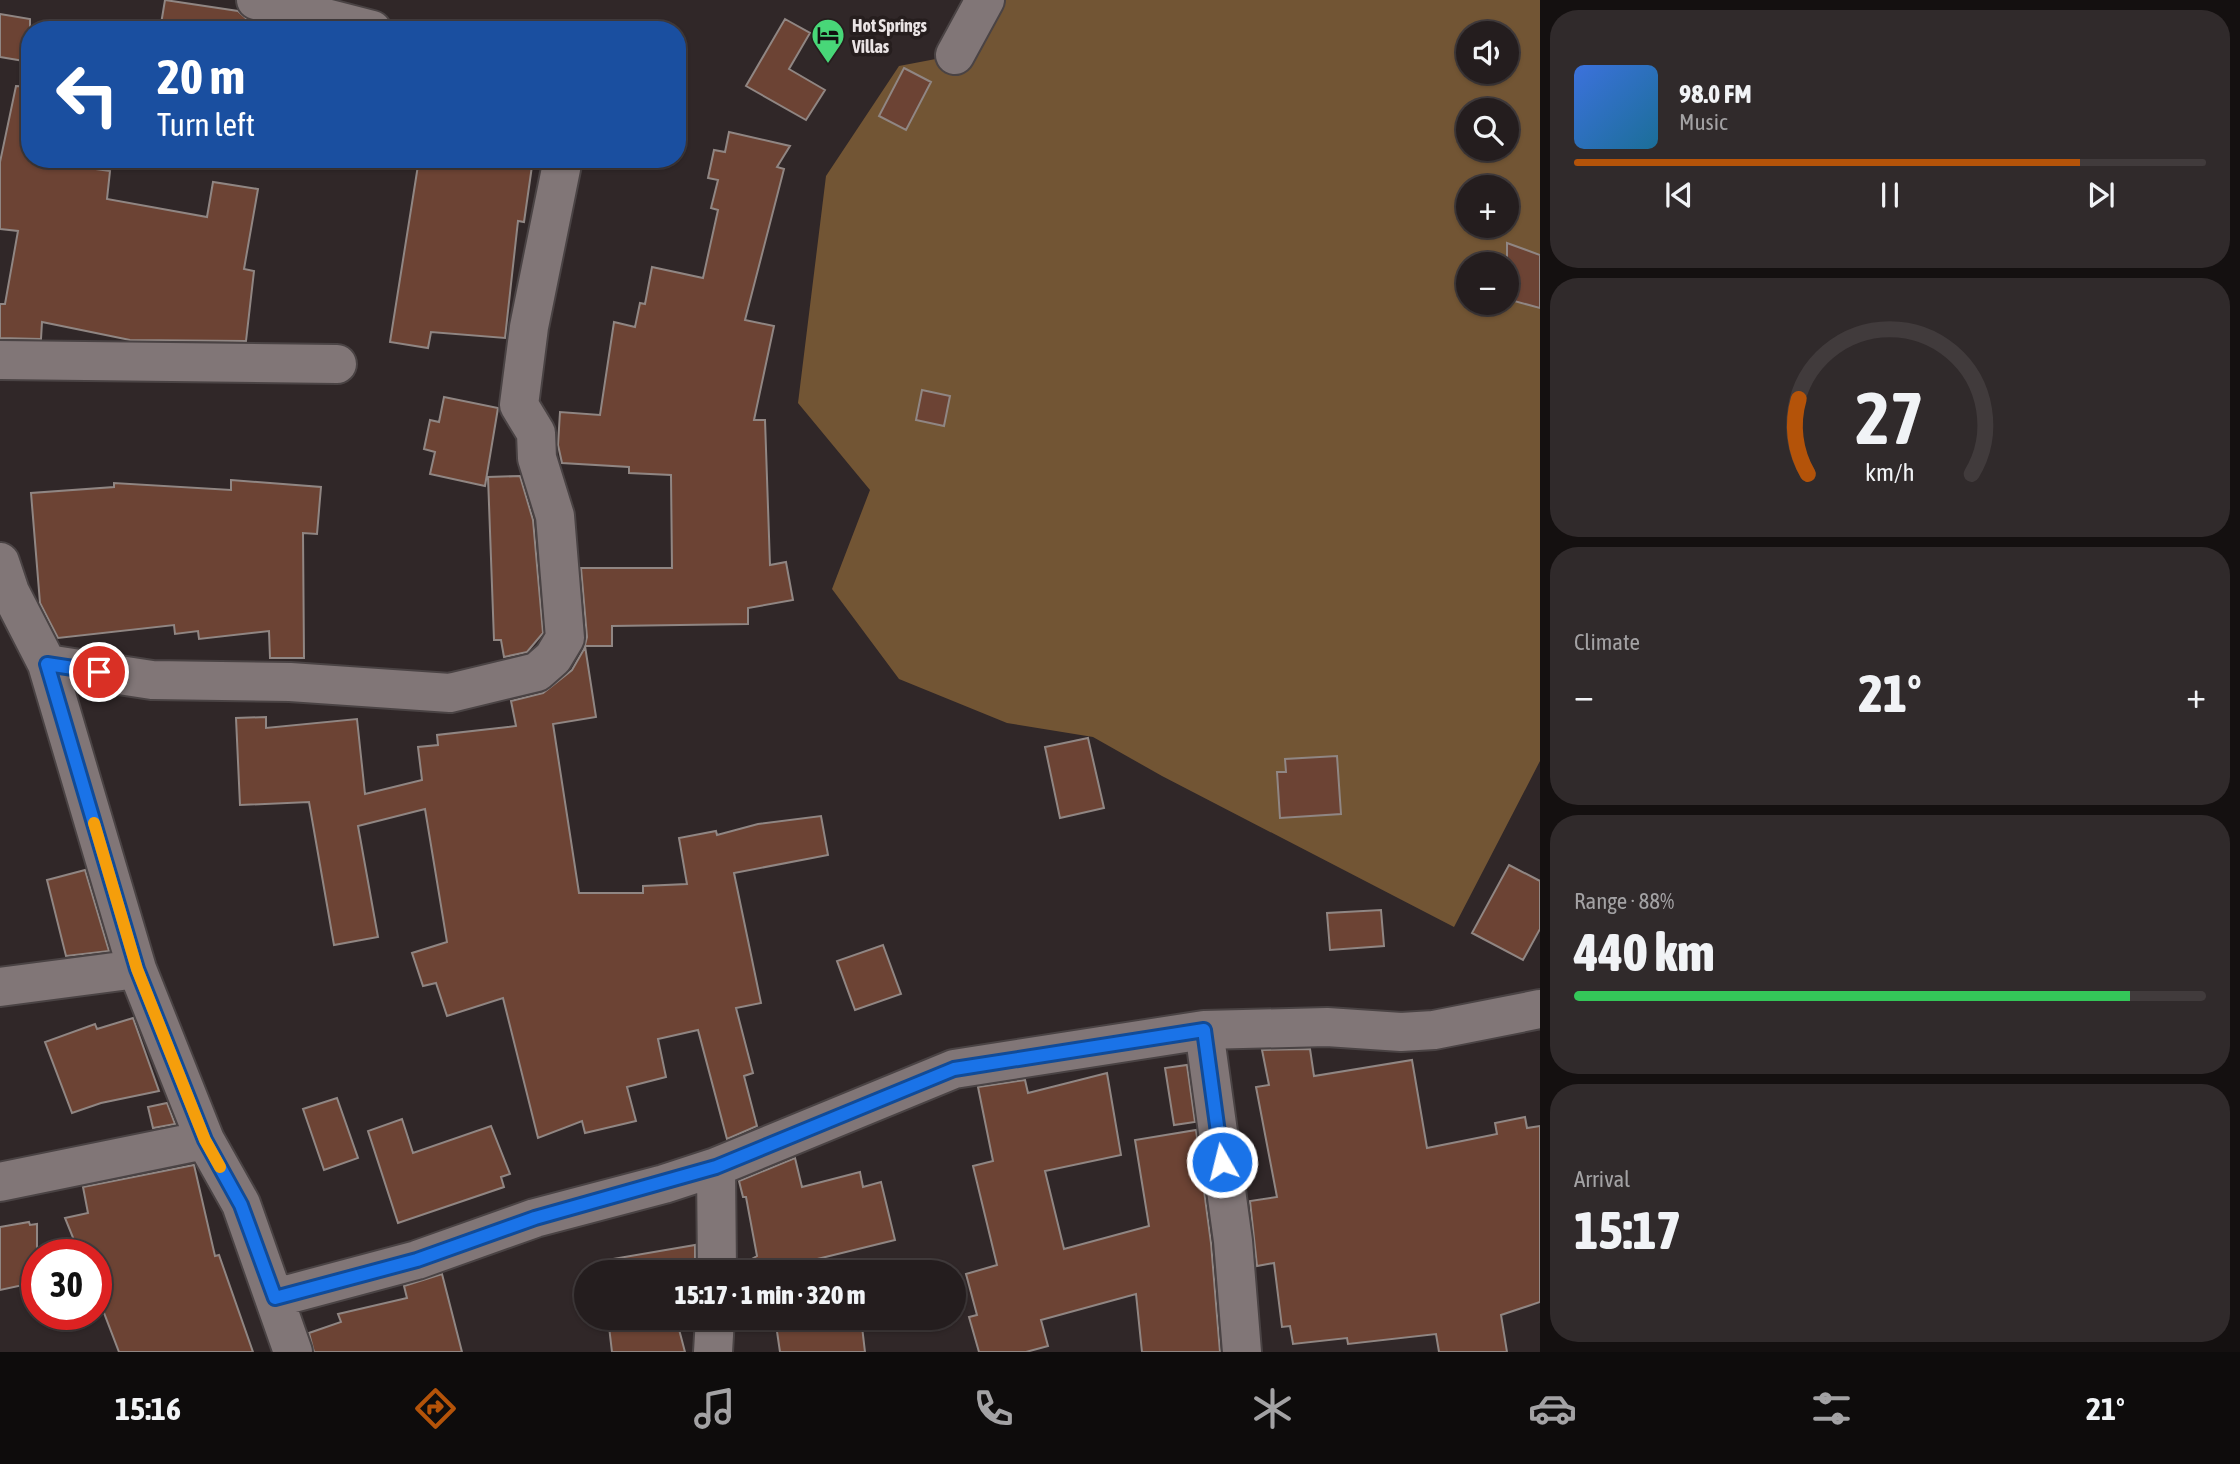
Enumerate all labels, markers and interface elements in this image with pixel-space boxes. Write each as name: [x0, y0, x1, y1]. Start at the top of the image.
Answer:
place label: Hot Springs Villas: [851, 15, 928, 57]
hotel icon: Hot Springs Villas: [809, 16, 847, 65]
map controls: [1456, 21, 1519, 315]
button: sound: [1456, 21, 1519, 84]
text: 20 m: [157, 48, 245, 104]
icon: left: [42, 49, 133, 140]
text: 98.0 FM: [1679, 79, 1752, 109]
button: search: [1456, 98, 1519, 161]
text: Turn left: [157, 106, 255, 143]
text: Music: [1679, 109, 1727, 135]
button: +: [1456, 175, 1519, 238]
icon: previous: [1660, 176, 1698, 214]
icon: pause: [1871, 176, 1909, 214]
icon: next: [2082, 176, 2120, 214]
button: −: [1456, 252, 1519, 315]
text: 27: [1856, 376, 1924, 459]
text: km/h: [1865, 457, 1915, 485]
text: Climate: [1574, 629, 1640, 655]
pin: [69, 642, 129, 702]
icon: arrive: [80, 653, 118, 691]
text: 21°: [1858, 663, 1922, 723]
text: −: [1574, 673, 1594, 716]
text: +: [2186, 673, 2206, 716]
text: Range · 88%: [1574, 888, 1674, 914]
text: 440 km: [1574, 922, 1715, 982]
position arrow: [1185, 1125, 1259, 1199]
text: Arrival: [1574, 1166, 1630, 1192]
text: 15:17: [1574, 1200, 1681, 1260]
speed limit sign: 30: [21, 1239, 112, 1330]
text: 15:17 · 1 min · 320 m: [675, 1280, 865, 1310]
icon: directions: [411, 1384, 460, 1433]
icon: music: [690, 1384, 739, 1433]
icon: phone: [969, 1384, 1018, 1433]
icon: climate: [1248, 1384, 1297, 1433]
icon: car: [1528, 1384, 1577, 1433]
icon: filters: [1807, 1384, 1856, 1433]
text: 15:16: [115, 1390, 181, 1427]
text: 21°: [2086, 1390, 2125, 1427]

